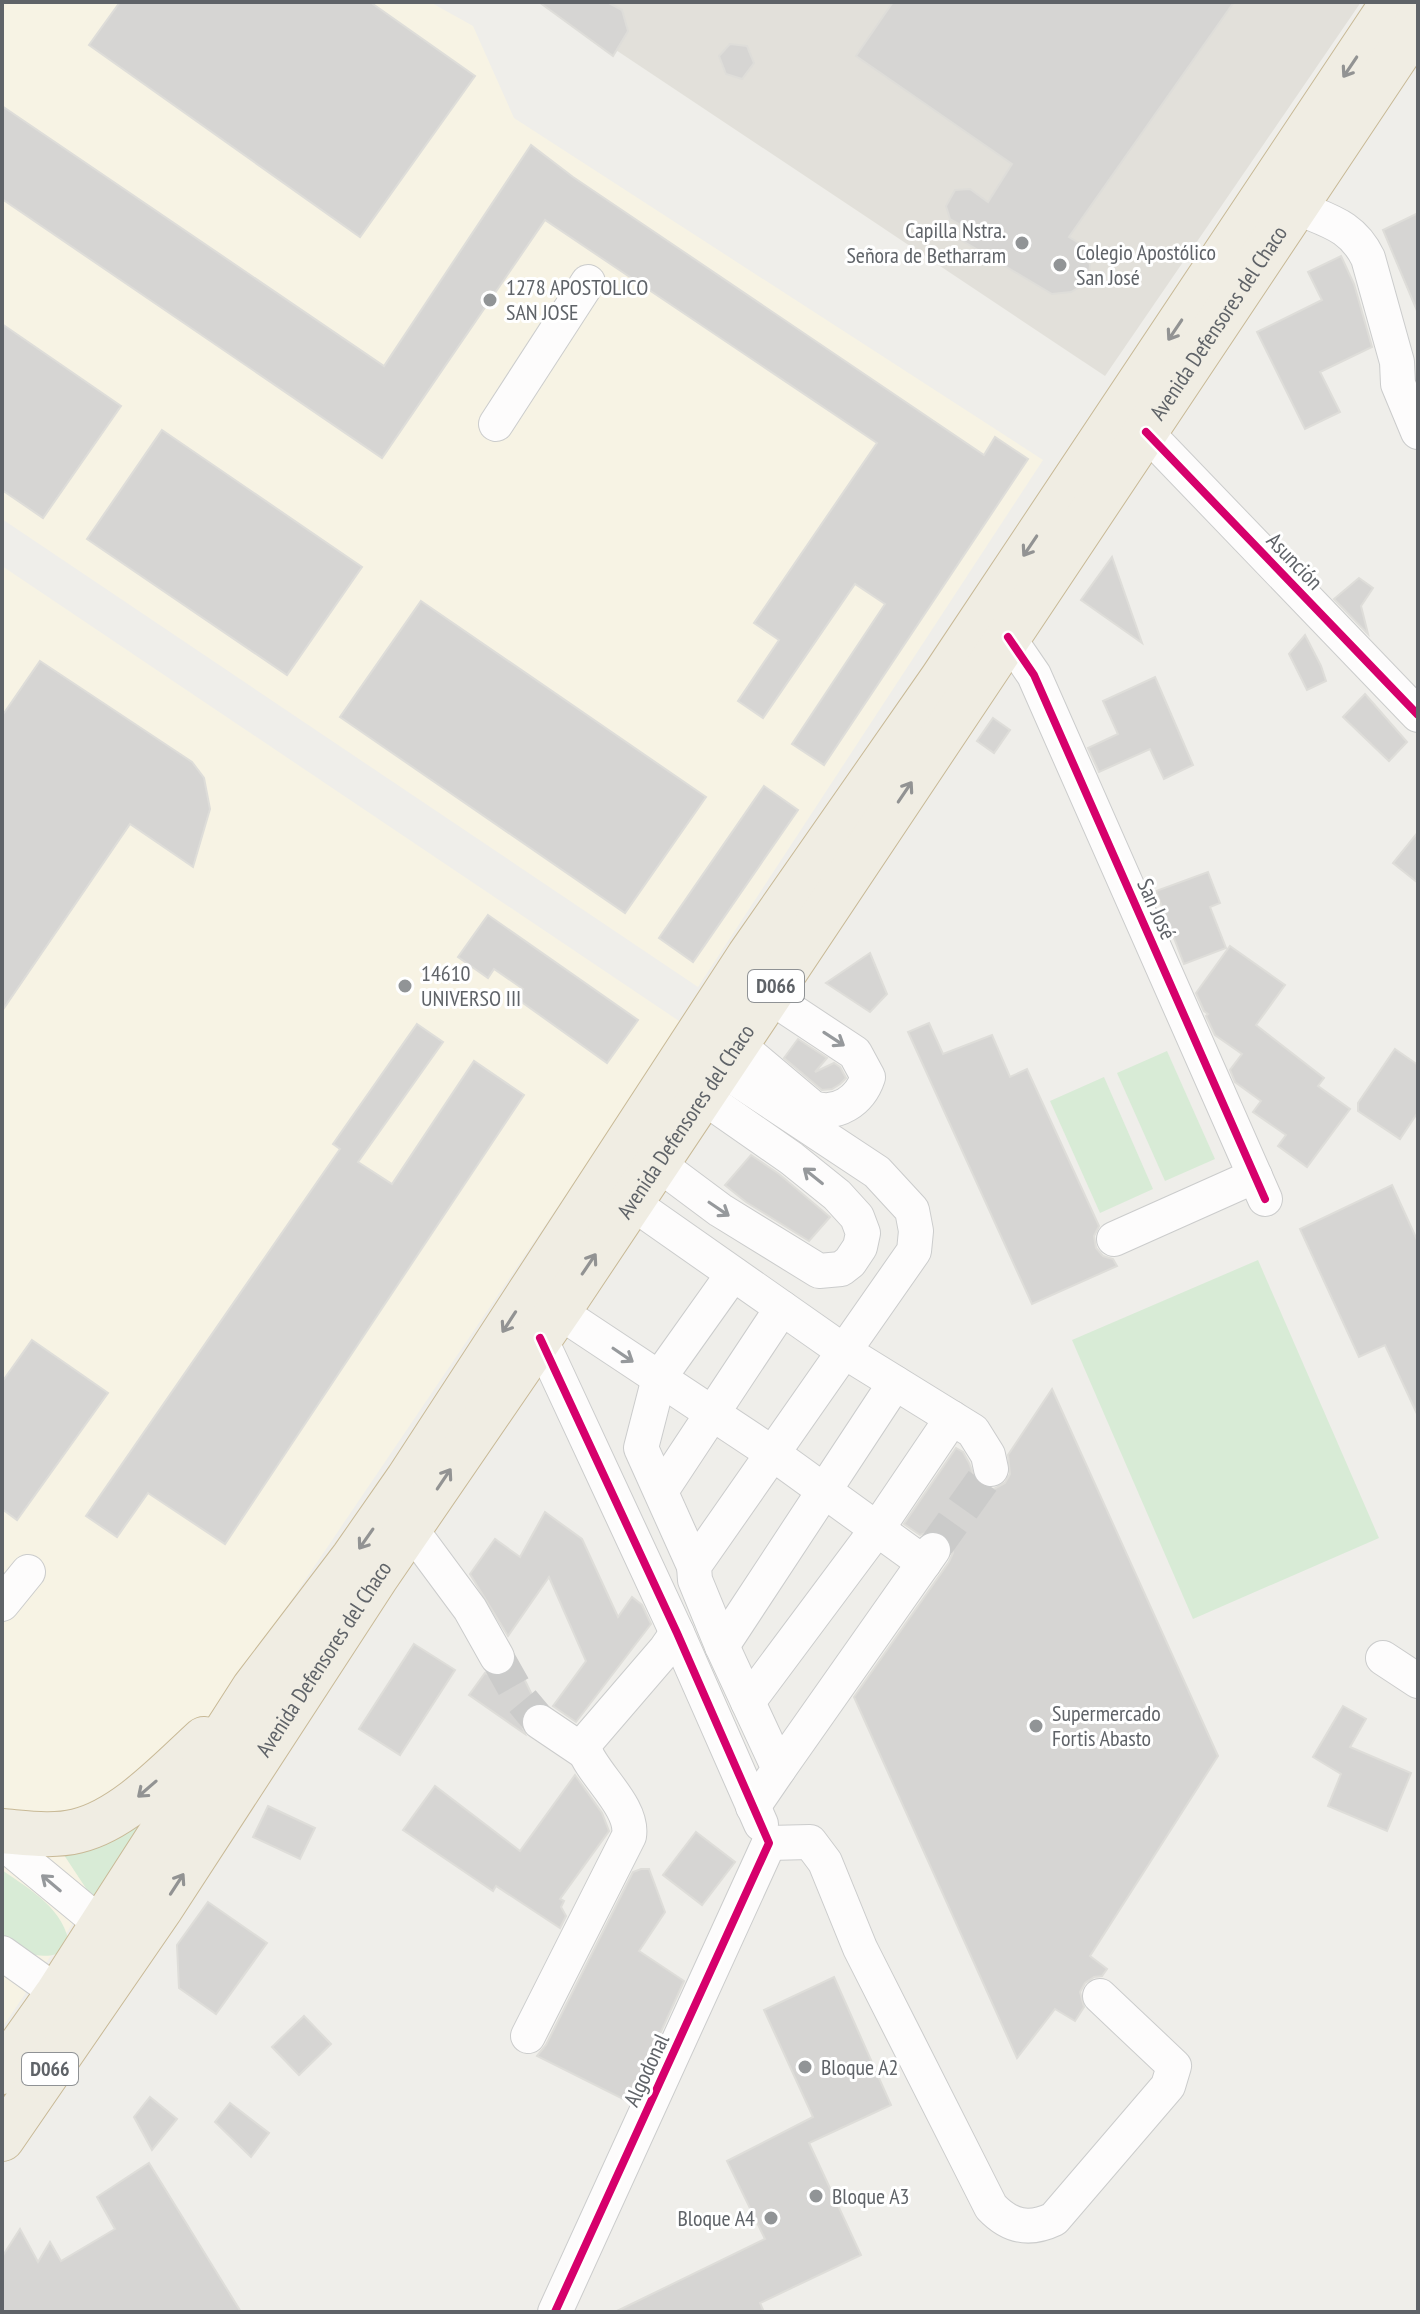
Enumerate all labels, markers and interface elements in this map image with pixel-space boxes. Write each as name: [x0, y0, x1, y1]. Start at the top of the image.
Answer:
one-way arrow: [1342, 55, 1358, 78]
place label: Capilla Nstra. Señora de Betharram: [846, 216, 1006, 269]
street label: Avenida Defensores del Chaco: [1143, 220, 1293, 425]
marker: Capilla Nstra. Señora de Betharram: [1013, 234, 1031, 252]
place label: Colegio Apostólico San José: [1076, 238, 1216, 291]
marker: Colegio Apostólico San José: [1051, 256, 1069, 274]
place label: 1278 APOSTOLICO SAN JOSE: [506, 273, 648, 326]
marker: 1278 APOSTOLICO SAN JOSE: [481, 291, 499, 309]
one-way arrow: [1166, 318, 1182, 341]
street label: Asunción: [1261, 527, 1329, 595]
one-way arrow: [1022, 534, 1038, 557]
one-way arrow: [897, 781, 913, 804]
street label: San José: [1131, 874, 1183, 944]
place label: 14610 UNIVERSO III: [421, 959, 521, 1012]
road number: D066: [748, 970, 804, 1002]
marker: 14610 UNIVERSO III: [396, 977, 414, 995]
street label: Avenida Defensores del Chaco: [610, 1019, 760, 1224]
one-way arrow: [822, 1032, 845, 1048]
one-way arrow: [803, 1167, 824, 1185]
one-way arrow: [708, 1201, 730, 1217]
one-way arrow: [581, 1254, 598, 1276]
one-way arrow: [501, 1311, 518, 1333]
one-way arrow: [611, 1347, 634, 1363]
one-way arrow: [435, 1469, 452, 1491]
one-way arrow: [358, 1528, 374, 1550]
street label: Avenida Defensores del Chaco: [249, 1555, 397, 1762]
place label: Supermercado Fortis Abasto: [1052, 1699, 1161, 1752]
marker: Supermercado Fortis Abasto: [1027, 1717, 1045, 1735]
one-way arrow: [137, 1780, 158, 1798]
one-way arrow: [169, 1873, 186, 1895]
one-way arrow: [42, 1874, 62, 1892]
street label: Algodonal: [617, 2028, 675, 2111]
road number: D066: [22, 2053, 78, 2085]
place label: Bloque A2: [821, 2053, 899, 2081]
marker: Bloque A2: [796, 2058, 814, 2076]
place label: Bloque A3: [832, 2182, 910, 2210]
marker: Bloque A3: [807, 2187, 825, 2205]
place label: Bloque A4: [677, 2204, 755, 2232]
marker: Bloque A4: [762, 2209, 780, 2227]

